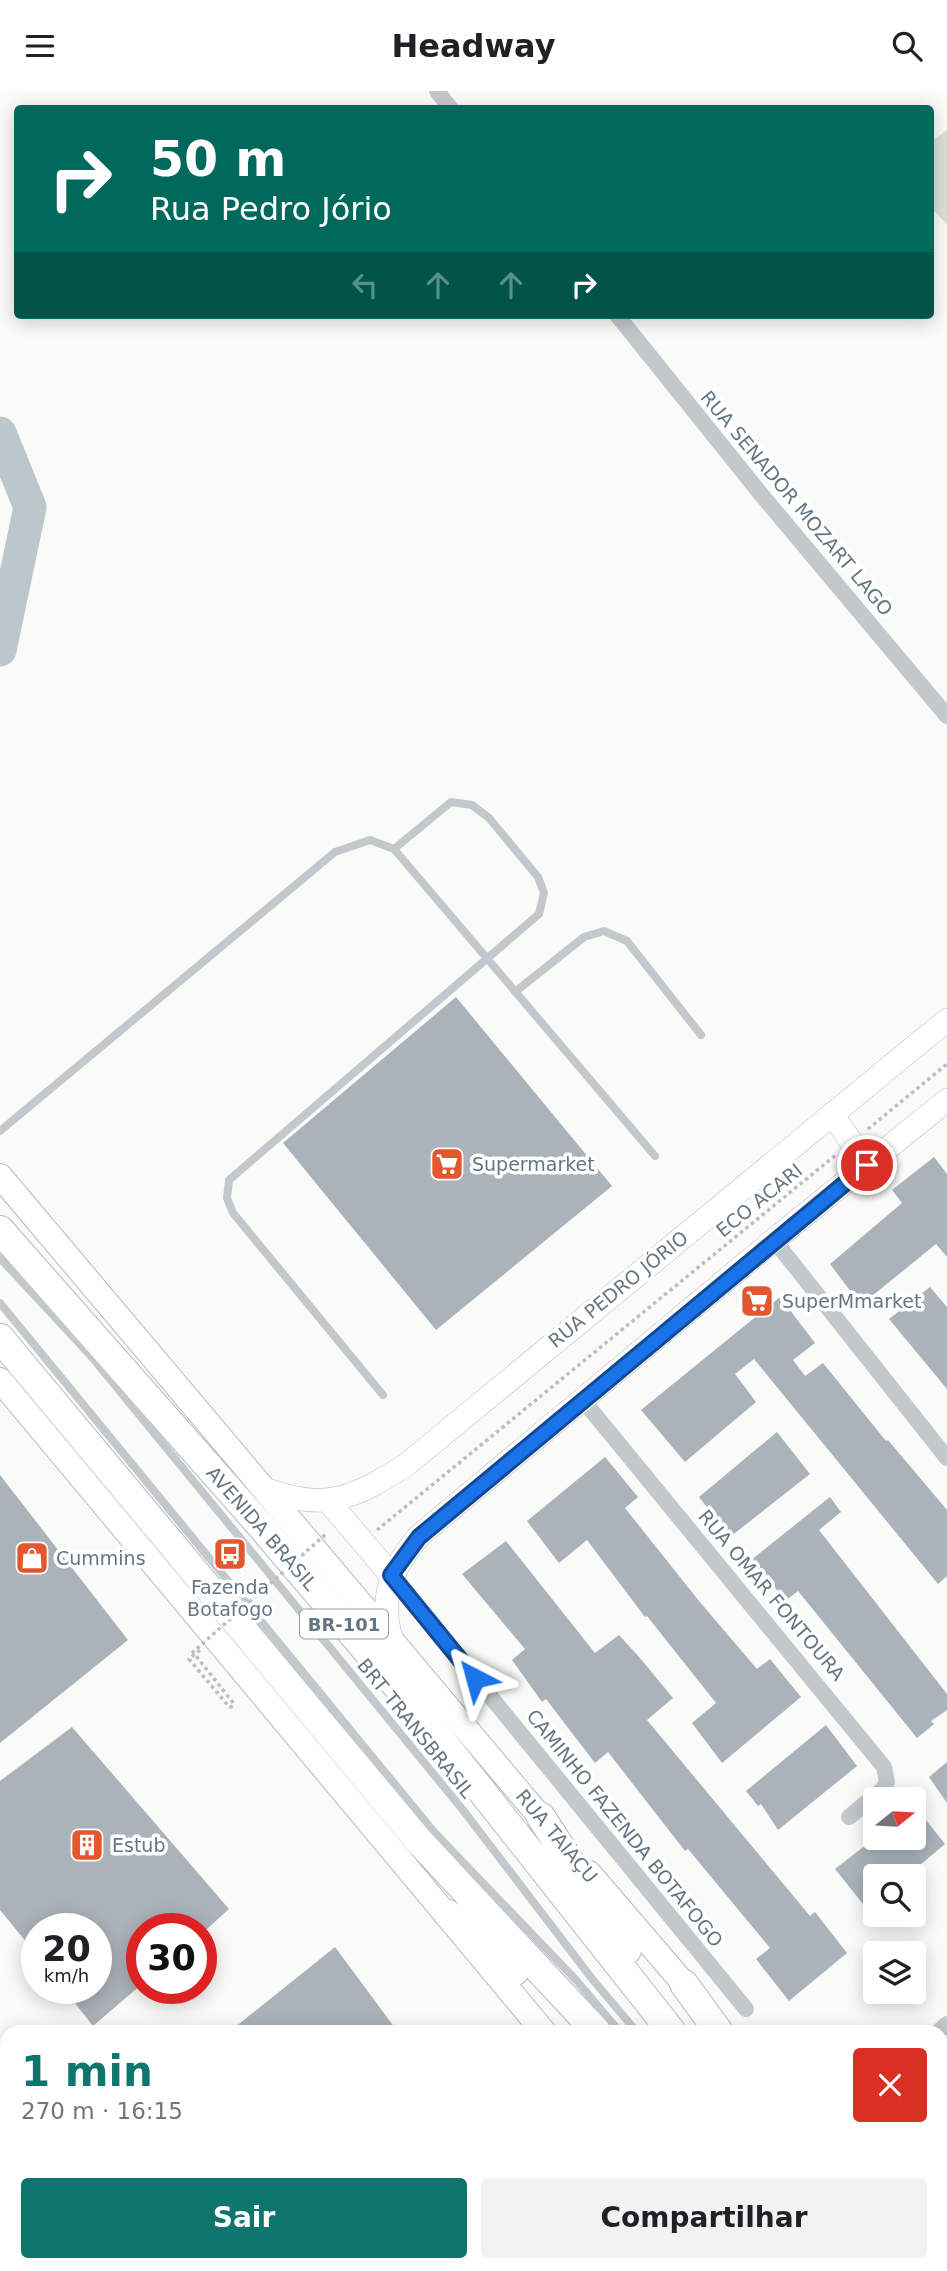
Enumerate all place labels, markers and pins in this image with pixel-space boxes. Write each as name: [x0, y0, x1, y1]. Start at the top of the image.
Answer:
pin: [837, 1135, 897, 1195]
supermarket icon: Supermarket: [428, 1145, 466, 1183]
place label: Supermarket: [472, 1153, 595, 1175]
supermarket icon: SuperMmarket: [738, 1282, 776, 1320]
place label: SuperMmarket: [782, 1290, 922, 1312]
bus stop icon: Fazenda Botafogo: [211, 1535, 249, 1573]
shop icon: Cummins: [13, 1539, 51, 1577]
place label: Cummins: [56, 1547, 146, 1569]
place label: Fazenda Botafogo: [187, 1576, 273, 1620]
building icon: Estub: [68, 1826, 106, 1864]
place label: Estub: [112, 1834, 165, 1856]

